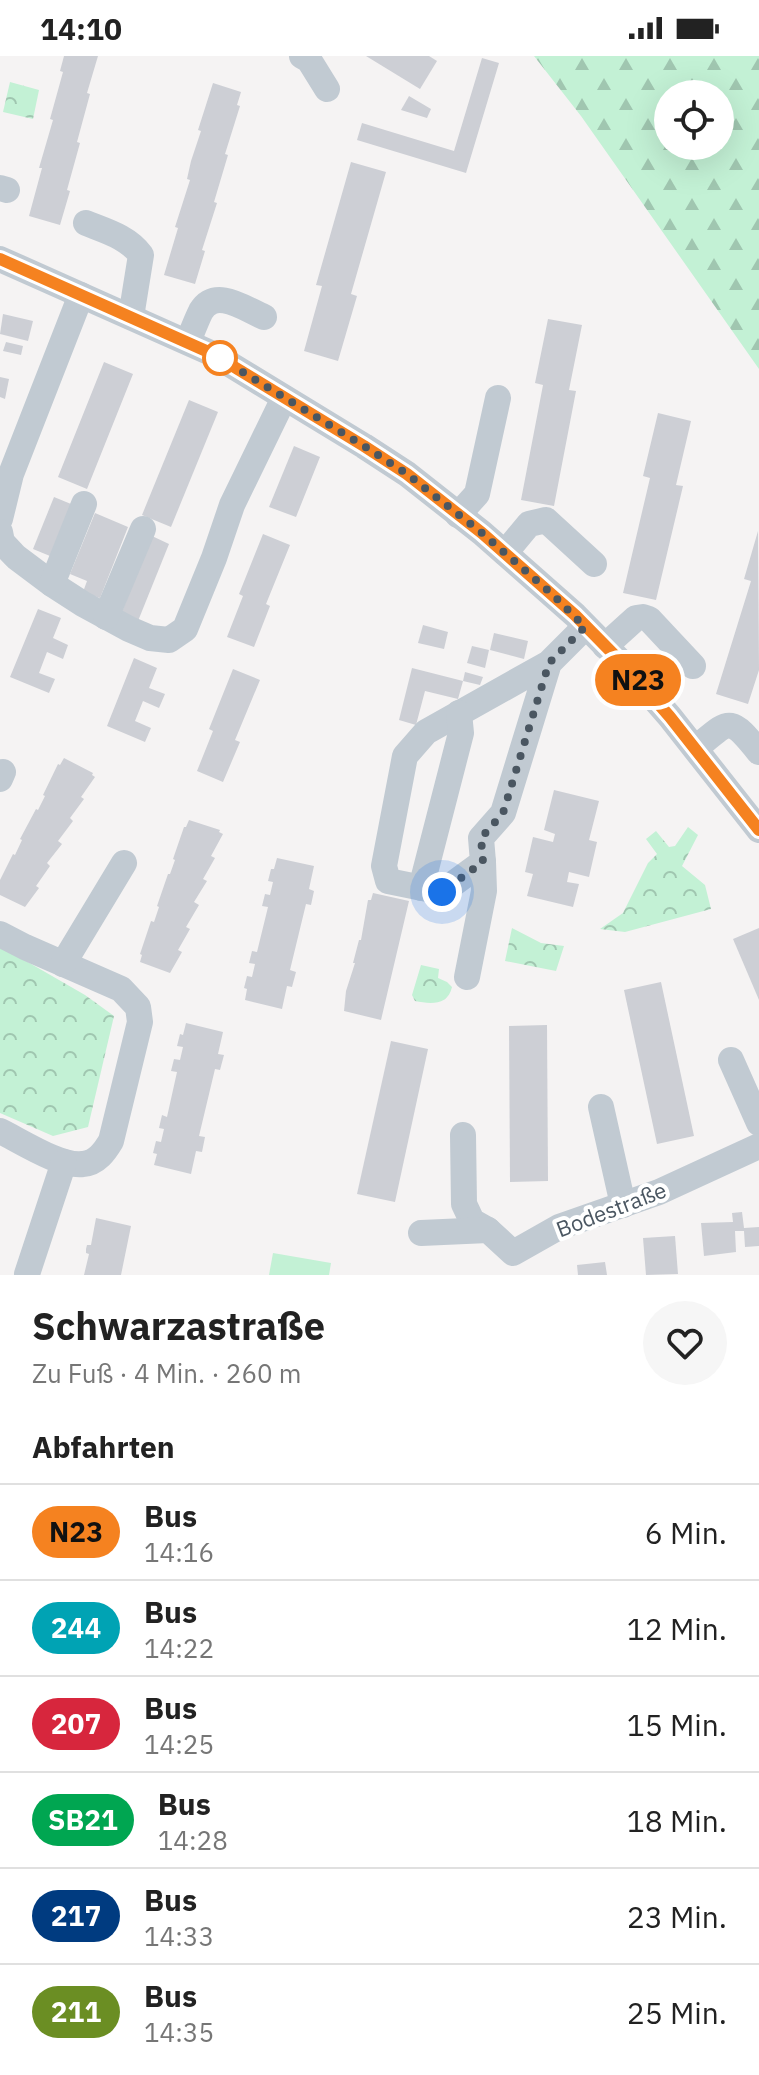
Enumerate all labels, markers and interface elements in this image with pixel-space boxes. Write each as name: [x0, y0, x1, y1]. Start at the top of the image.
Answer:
text: 14:10: [40, 9, 122, 48]
map controls: [654, 80, 734, 160]
button: locate: [654, 80, 734, 160]
unlabelled marker: [203, 341, 237, 375]
line badge: N23: [592, 654, 684, 706]
text: N23: [611, 661, 665, 698]
your location: [422, 872, 462, 912]
street label: Bodestraße: [552, 1175, 670, 1243]
text: Schwarzastraße: [32, 1301, 325, 1350]
button: heart: [643, 1301, 727, 1385]
text: Zu Fuß · 4 Min. · 260 m: [32, 1356, 301, 1390]
text: Abfahrten: [32, 1427, 175, 1466]
text: Bus: [144, 1496, 197, 1535]
text: N23: [49, 1513, 103, 1550]
text: 6 Min.: [645, 1513, 727, 1552]
text: 14:16: [144, 1535, 214, 1569]
text: Bus: [144, 1592, 197, 1631]
text: 244: [51, 1609, 101, 1646]
text: 12 Min.: [627, 1609, 727, 1648]
text: 14:22: [144, 1631, 214, 1665]
text: Bus: [144, 1688, 197, 1727]
text: 207: [51, 1705, 101, 1742]
text: 15 Min.: [627, 1705, 727, 1744]
text: 14:25: [144, 1727, 214, 1761]
text: Bus: [158, 1784, 211, 1823]
text: SB21: [48, 1801, 118, 1838]
text: 18 Min.: [627, 1801, 727, 1840]
text: 14:28: [158, 1823, 228, 1857]
text: Bus: [144, 1880, 197, 1919]
text: 217: [51, 1897, 101, 1934]
text: 23 Min.: [627, 1897, 727, 1936]
text: 14:33: [144, 1919, 214, 1953]
text: Bus: [144, 1976, 197, 2015]
text: 211: [51, 1993, 101, 2030]
text: 25 Min.: [627, 1993, 727, 2032]
text: 14:35: [144, 2015, 214, 2049]

